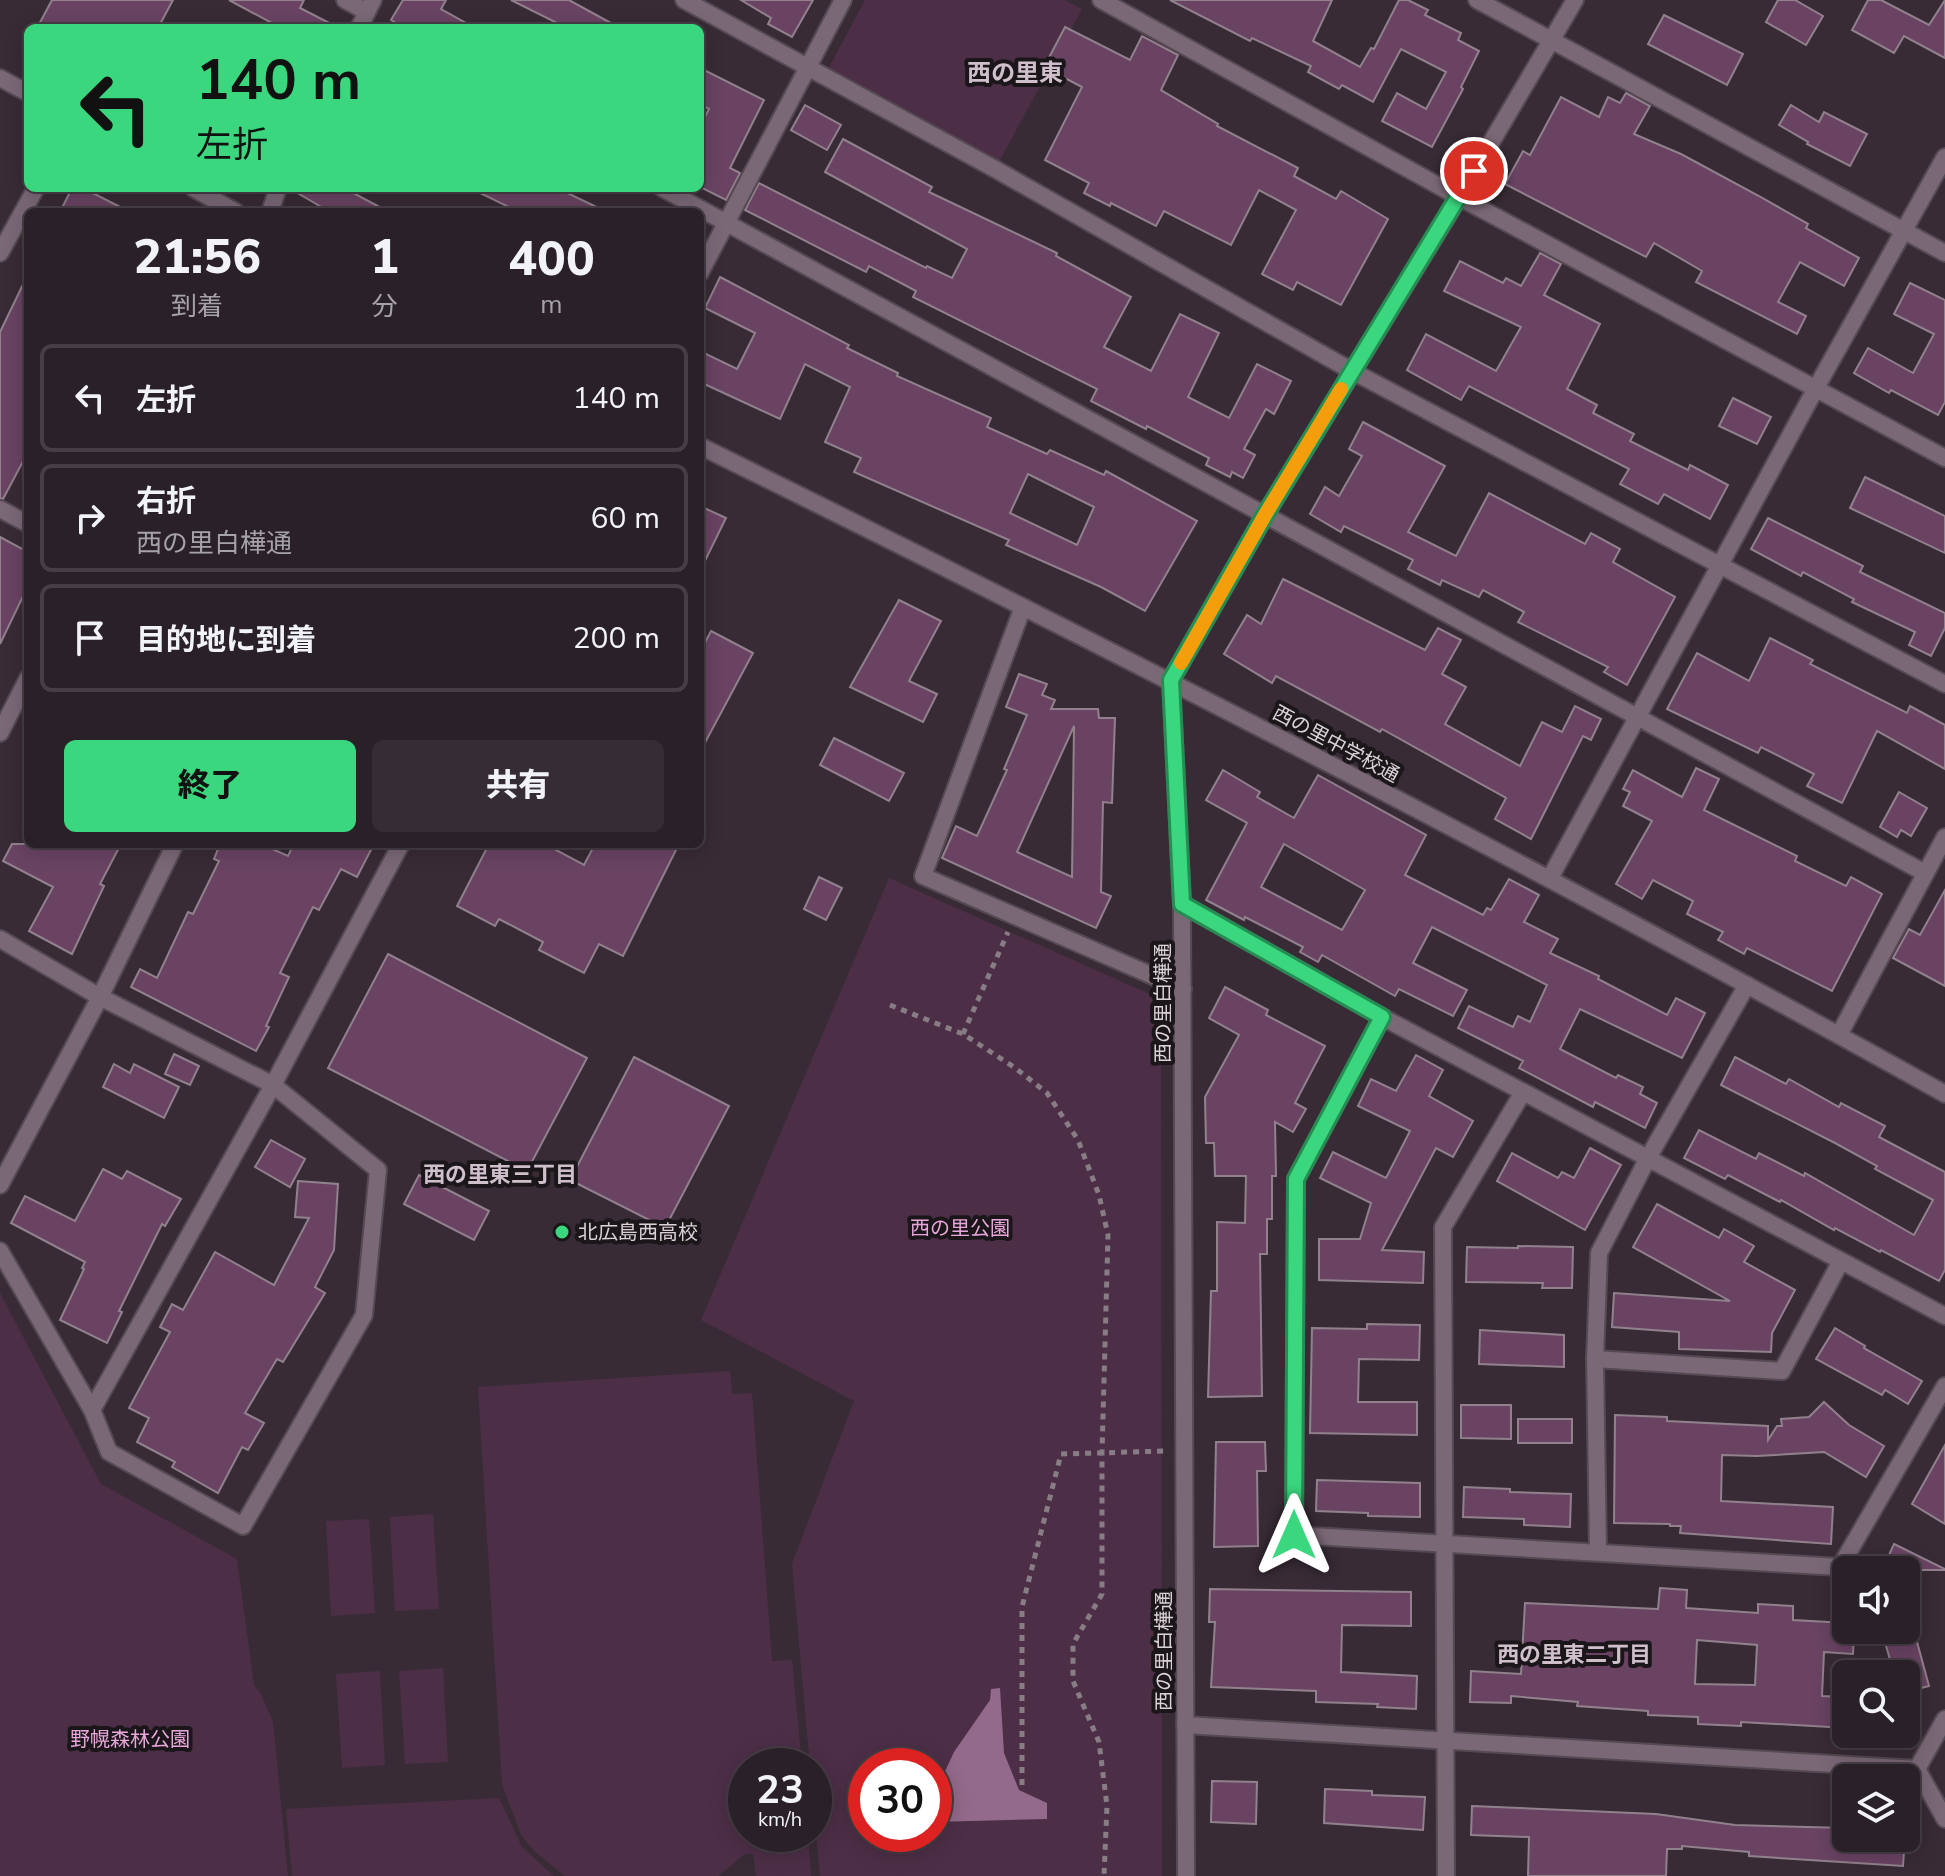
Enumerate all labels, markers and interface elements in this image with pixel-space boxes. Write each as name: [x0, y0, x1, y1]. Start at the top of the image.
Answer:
text: 140 m: [196, 42, 361, 119]
icon: left: [64, 56, 168, 160]
district label: 西の里東: [967, 57, 1063, 89]
text: 左折: [196, 121, 268, 170]
pin: [1440, 137, 1508, 205]
icon: arrive: [1452, 149, 1496, 193]
text: 21:56: [133, 224, 261, 290]
text: 1: [370, 224, 399, 290]
text: 400: [508, 226, 595, 292]
text: m: [540, 287, 563, 322]
text: 到着: [171, 289, 223, 324]
text: 分: [372, 289, 398, 324]
icon: left: [68, 376, 112, 420]
text: 140 m: [573, 378, 660, 419]
text: 左折: [136, 380, 196, 421]
text: 右折: [136, 481, 196, 522]
icon: right: [68, 496, 112, 540]
text: 60 m: [591, 498, 660, 539]
text: 西の里白樺通: [136, 526, 292, 561]
icon: arrive: [68, 616, 112, 660]
text: 200 m: [573, 618, 660, 659]
text: 目的地に到着: [136, 620, 316, 661]
street label: 西の里中学校通: [1268, 699, 1404, 789]
button: 終了: [64, 740, 356, 832]
button: 共有: [372, 740, 664, 832]
street label: 西の里白樺通: [1150, 943, 1177, 1063]
district label: 西の里東三丁目: [423, 1160, 577, 1190]
park label: 西の里公園: [910, 1215, 1010, 1242]
place label: 北広島西高校: [578, 1219, 698, 1246]
marker: 北広島西高校: [553, 1223, 571, 1241]
position arrow: [1252, 1493, 1336, 1577]
map controls: [1832, 1556, 1920, 1852]
button: sound: [1832, 1556, 1920, 1644]
street label: 西の里白樺通: [1151, 1591, 1178, 1711]
district label: 西の里東二丁目: [1497, 1640, 1651, 1670]
button: search: [1832, 1660, 1920, 1748]
park label: 野幌森林公園: [70, 1726, 190, 1753]
speed limit sign: 30: [848, 1748, 952, 1852]
text: 23: [756, 1763, 804, 1817]
button: layers: [1832, 1764, 1920, 1852]
text: km/h: [758, 1806, 802, 1833]

